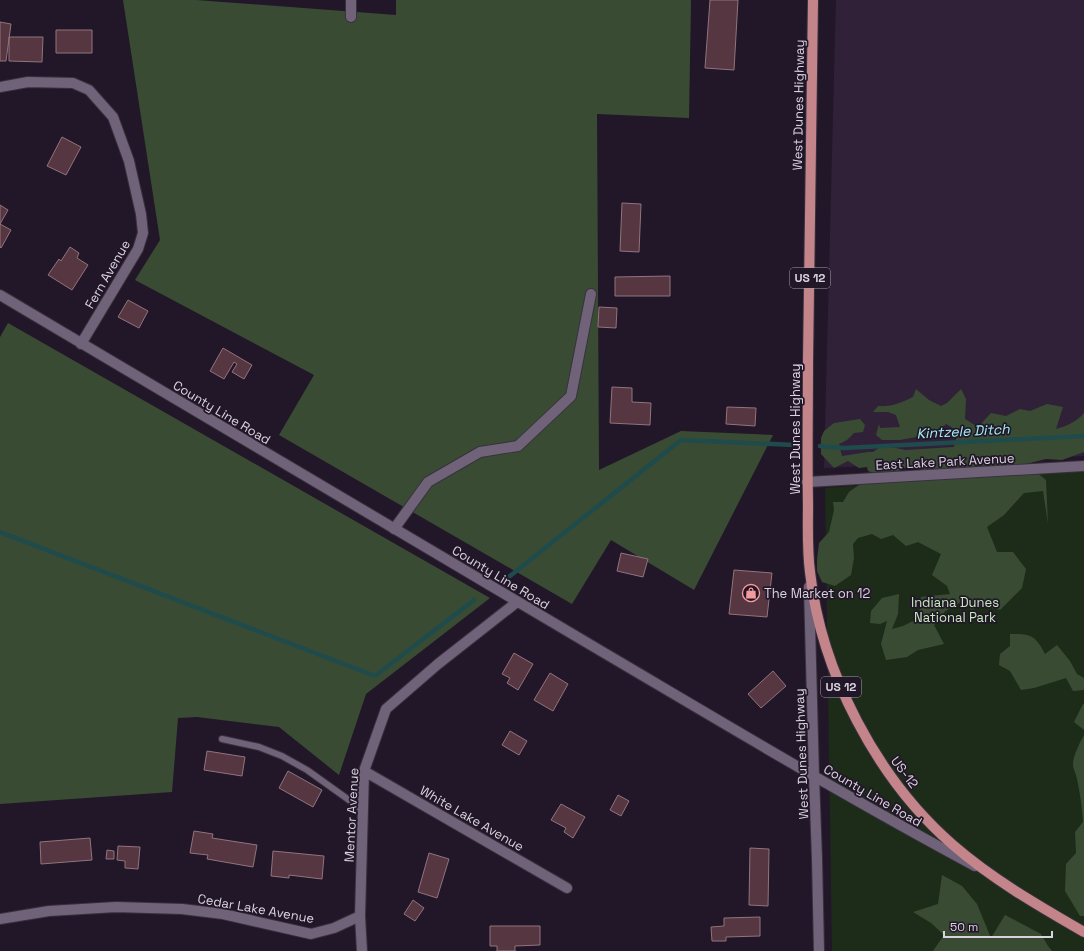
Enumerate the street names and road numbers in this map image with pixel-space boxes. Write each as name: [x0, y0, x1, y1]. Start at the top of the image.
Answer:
street label: West Dunes Highway: [789, 39, 808, 171]
street label: Fern Avenue: [81, 237, 134, 312]
road number: US 12: [790, 268, 830, 288]
street label: West Dunes Highway: [787, 364, 804, 494]
street label: County Line Road: [170, 377, 274, 448]
street label: East Lake Park Avenue: [875, 449, 1015, 474]
street label: County Line Road: [449, 542, 553, 613]
road number: US 12: [821, 677, 861, 697]
street label: West Dunes Highway: [791, 688, 812, 820]
street label: US-12: [887, 753, 922, 792]
street label: County Line Road: [821, 760, 925, 830]
street label: Mentor Avenue: [341, 767, 362, 863]
street label: White Lake Avenue: [417, 782, 527, 855]
street label: Cedar Lake Avenue: [196, 890, 316, 927]

